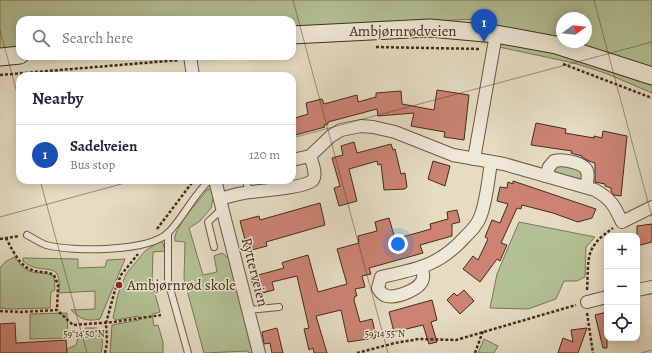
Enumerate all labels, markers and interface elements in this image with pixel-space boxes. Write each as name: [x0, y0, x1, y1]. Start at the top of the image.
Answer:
pin: 1: [471, 9, 497, 42]
north arrow: [556, 12, 592, 48]
search box: [16, 16, 296, 60]
street label: Ambjørnrødveien: [348, 21, 457, 41]
icon: search: [30, 27, 52, 49]
text: Search here: [62, 28, 133, 48]
text: Nearby: [32, 87, 83, 110]
text: Sadelveien: [70, 136, 137, 156]
text: 1: [43, 146, 47, 163]
text: 120 m: [249, 146, 280, 163]
text: Bus stop: [70, 156, 115, 173]
map controls: [604, 233, 640, 341]
button: +: [604, 233, 640, 269]
your location: [388, 234, 408, 254]
street label: Rytterveien: [237, 235, 273, 309]
button: −: [604, 269, 640, 305]
place label: Ambjørnrød skole: [126, 275, 236, 295]
marker: Ambjørnrød skole: [114, 280, 124, 290]
button: locate: [604, 305, 640, 341]
text: 59°14'50"N: [63, 327, 105, 340]
text: 59°14'55"N: [365, 327, 405, 340]

